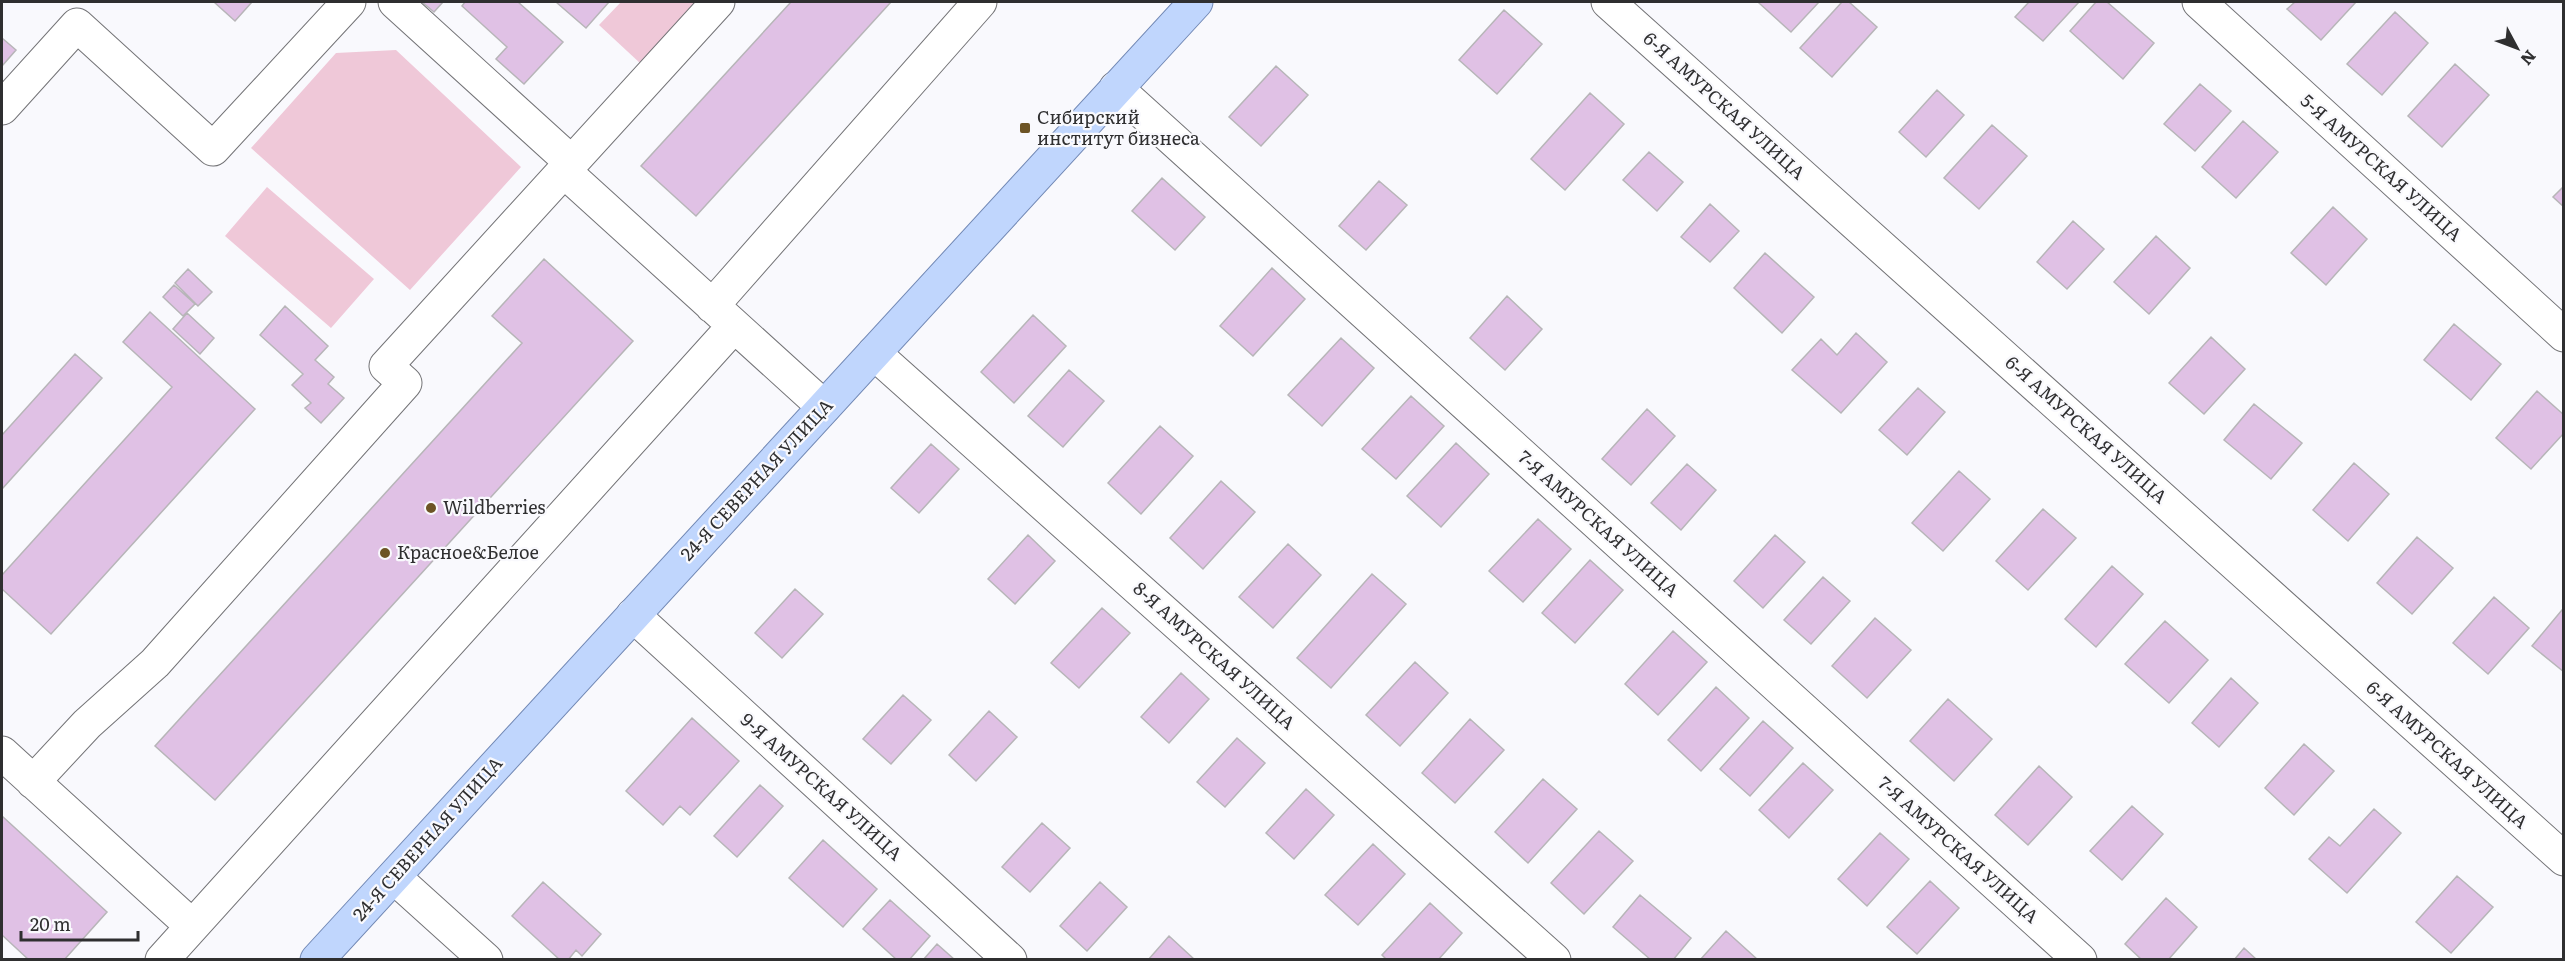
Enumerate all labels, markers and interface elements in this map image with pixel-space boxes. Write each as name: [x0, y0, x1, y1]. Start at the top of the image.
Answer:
north arrow: [2487, 18, 2547, 78]
street label: 6-Я АМУРСКАЯ УЛИЦА: [1638, 25, 1812, 185]
text: N: [2516, 46, 2543, 71]
street label: 5-Я АМУРСКАЯ УЛИЦА: [2295, 87, 2469, 247]
place label: Сибирский институт бизнеса: [1037, 103, 1200, 151]
marker: Сибирский институт бизнеса: [1018, 121, 1032, 135]
street label: 6-Я АМУРСКАЯ УЛИЦА: [2000, 349, 2174, 509]
street label: 24-Я СЕВЕРНАЯ УЛИЦА: [673, 392, 838, 566]
street label: 7-Я АМУРСКАЯ УЛИЦА: [1513, 443, 1685, 603]
place label: Wildberries: [443, 493, 545, 520]
marker: Wildberries: [424, 501, 438, 515]
place label: Красное&Белое: [397, 538, 539, 565]
marker: Красное&Белое: [378, 546, 392, 560]
street label: 8-Я АМУРСКАЯ УЛИЦА: [1128, 575, 1302, 735]
street label: 6-Я АМУРСКАЯ УЛИЦА: [2361, 674, 2535, 834]
street label: 9-Я АМУРСКАЯ УЛИЦА: [735, 706, 909, 866]
street label: 24-Я СЕВЕРНАЯ УЛИЦА: [346, 750, 508, 926]
street label: 7-Я АМУРСКАЯ УЛИЦА: [1873, 769, 2045, 929]
scale bar: [21, 904, 138, 942]
text: 20 m: [30, 910, 71, 937]

